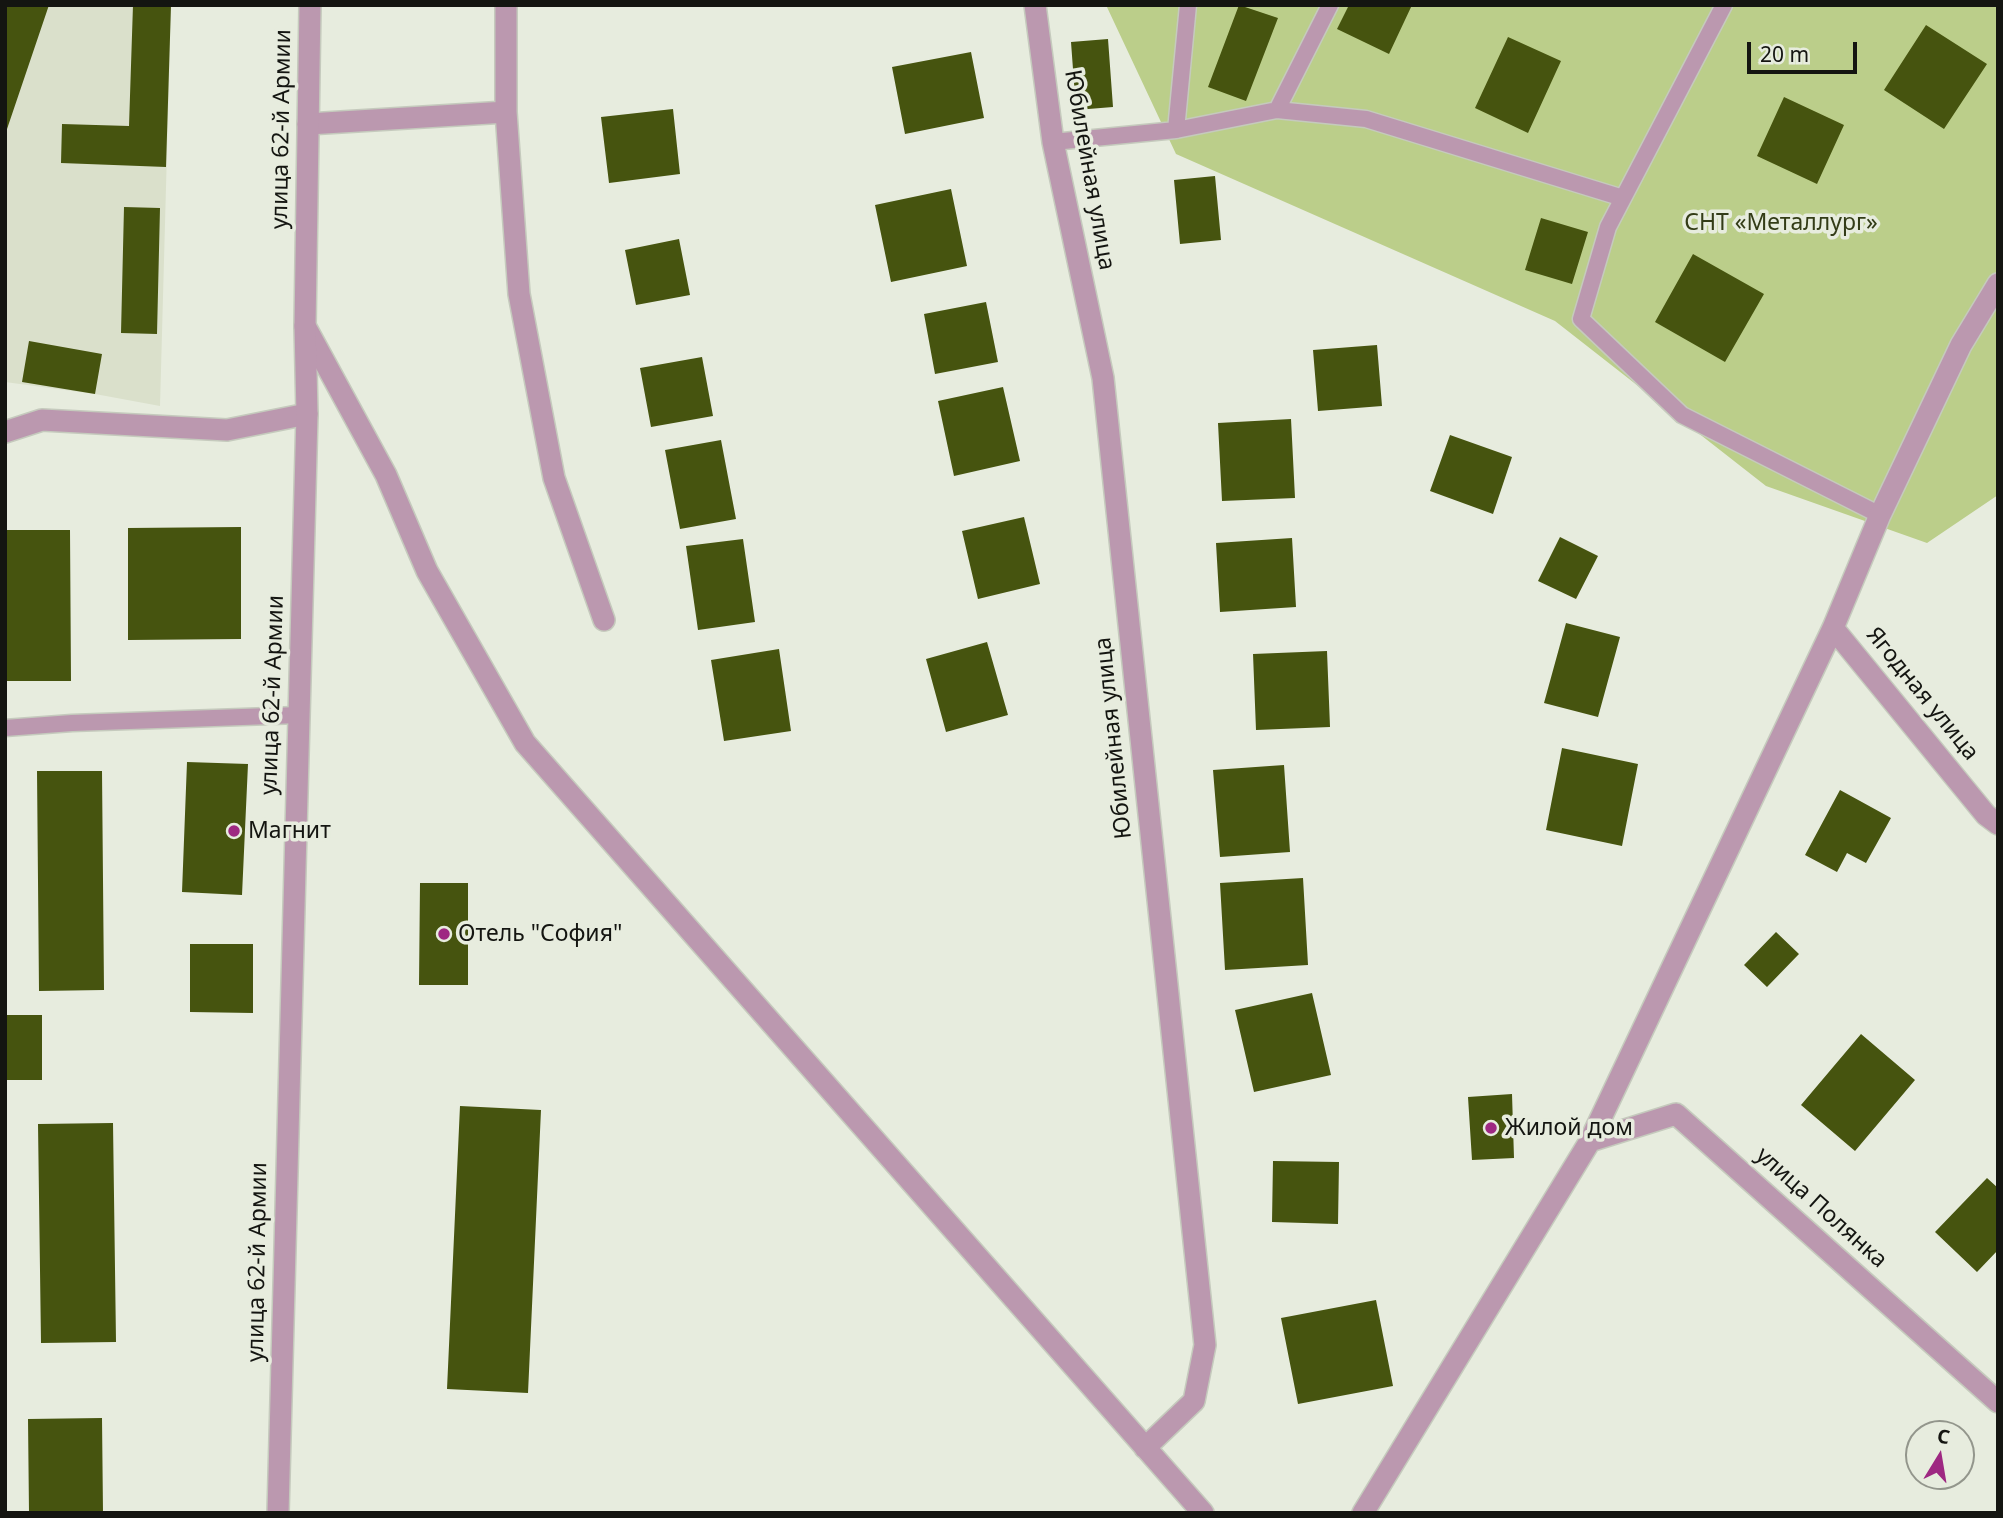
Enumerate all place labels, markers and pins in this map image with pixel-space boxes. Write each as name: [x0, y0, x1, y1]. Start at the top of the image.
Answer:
place label: Магнит: [248, 817, 331, 845]
marker: Магнит: [226, 823, 242, 839]
place label: Отель "София": [458, 920, 622, 948]
marker: Отель "София": [436, 926, 452, 942]
place label: Жилой дом: [1505, 1114, 1633, 1142]
marker: Жилой дом: [1483, 1120, 1499, 1136]

